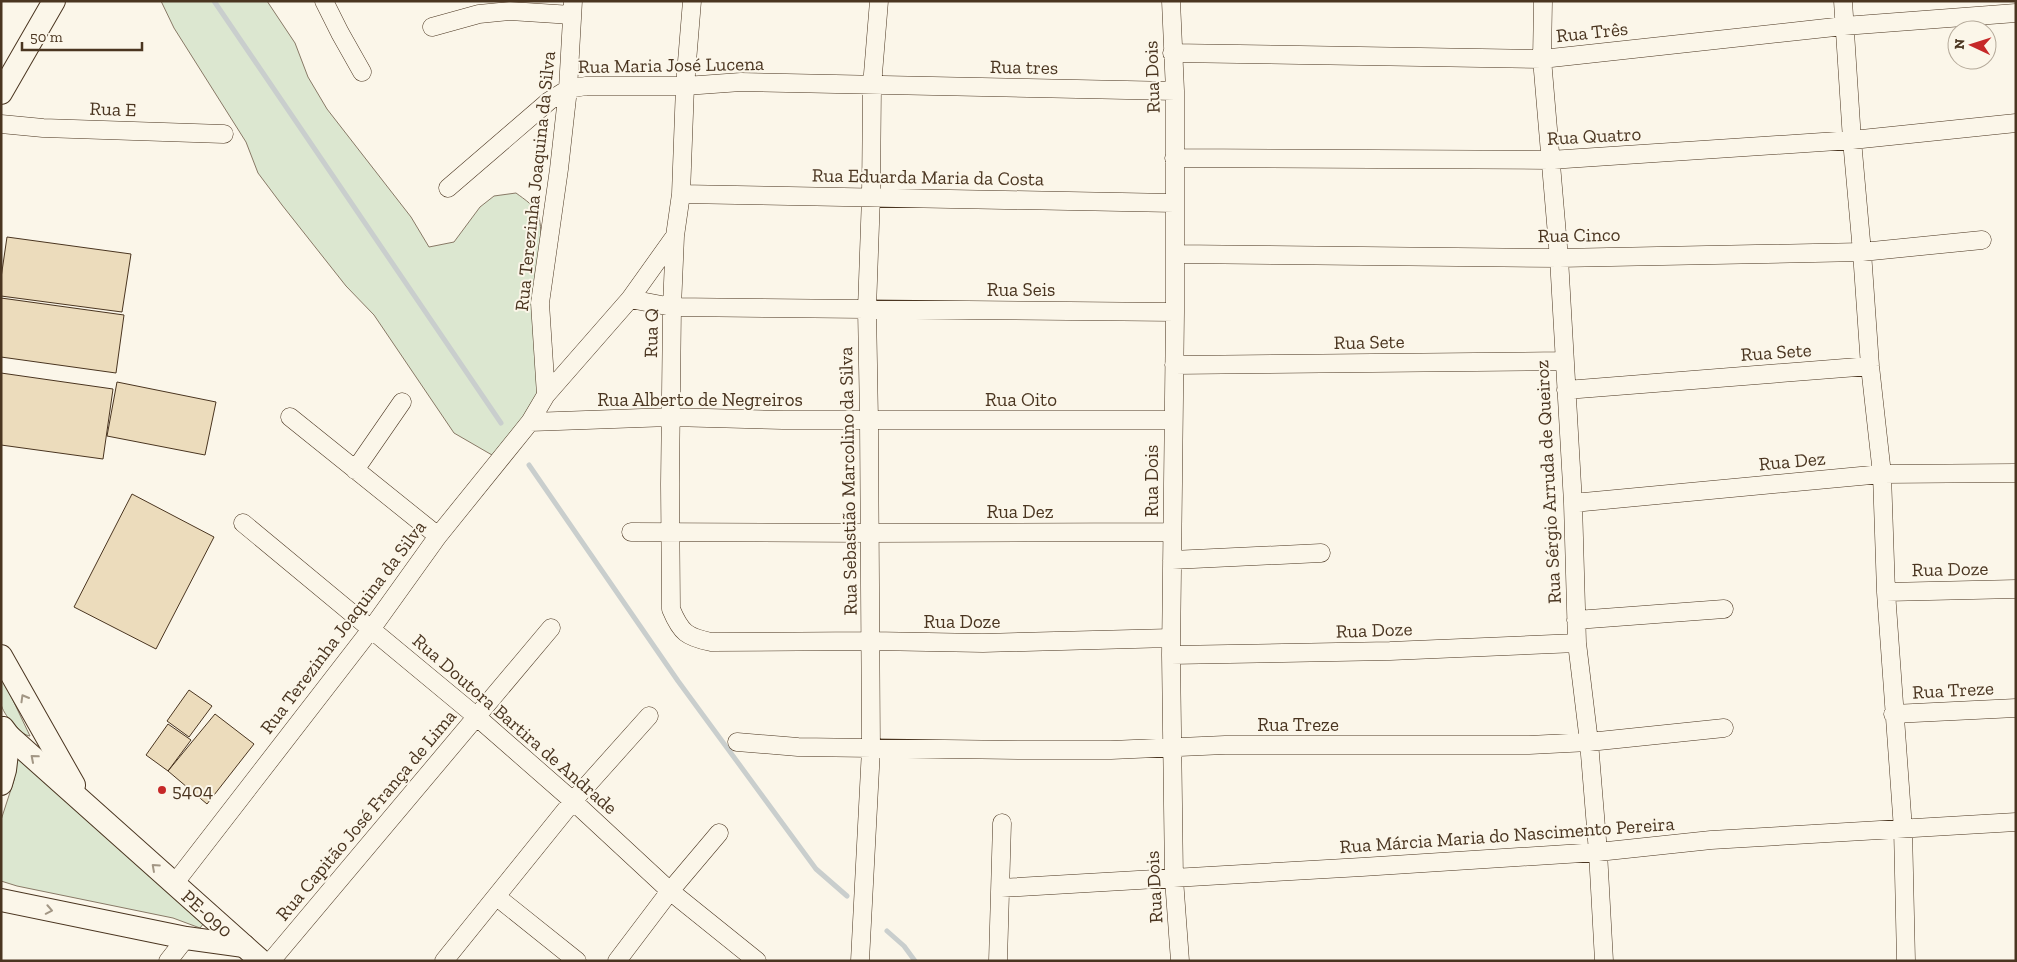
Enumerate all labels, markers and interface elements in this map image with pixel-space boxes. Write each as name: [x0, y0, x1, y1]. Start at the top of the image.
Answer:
street label: Rua Três: [1555, 17, 1629, 47]
scale bar: [22, 20, 142, 52]
north arrow: [1947, 20, 1997, 70]
text: 50 m: [30, 28, 63, 46]
text: N: [1951, 38, 1968, 50]
street label: Rua Dois: [1139, 40, 1165, 114]
street label: Rua Terezinha Joaquina da Silva: [510, 50, 560, 312]
street label: Rua Maria José Lucena: [578, 52, 764, 78]
street label: Rua tres: [990, 55, 1058, 79]
street label: Rua E: [89, 97, 137, 121]
street label: Rua Quatro: [1546, 122, 1642, 150]
street label: Rua Eduarda Maria da Costa: [812, 163, 1044, 191]
street label: Rua Cinco: [1537, 223, 1621, 247]
street label: Rua Seis: [987, 278, 1055, 301]
street label: Rua Q: [639, 308, 663, 358]
street label: Rua Sete: [1333, 330, 1405, 354]
street label: Rua Sete: [1740, 338, 1812, 366]
street label: Rua Sebastião Marcolino da Silva: [834, 346, 862, 616]
street label: Rua Sérgio Arruda de Queiroz: [1530, 359, 1566, 604]
street label: Rua Alberto de Negreiros: [597, 388, 803, 411]
street label: Rua Oito: [985, 388, 1057, 411]
street label: Rua Dois: [1140, 445, 1163, 517]
street label: Rua Dez: [1758, 447, 1827, 475]
street label: Rua Dez: [986, 500, 1054, 523]
street label: Rua Terezinha Joaquina da Silva: [255, 516, 431, 738]
street label: Rua Doze: [1911, 557, 1989, 581]
street label: Rua Doze: [924, 610, 1000, 633]
street label: Rua Doze: [1335, 617, 1413, 643]
street label: Rua Doutora Bartira de Andrade: [408, 629, 622, 819]
street label: Rua Treze: [1912, 676, 1994, 704]
one-way arrow: [21, 695, 31, 704]
street label: Rua Capitão José França de Lima: [271, 705, 461, 925]
street label: Rua Treze: [1257, 713, 1339, 736]
one-way arrow: [31, 755, 40, 764]
place label: 5404: [172, 779, 213, 802]
marker: 5404: [156, 784, 168, 796]
street label: Rua Márcia Maria do Nascimento Pereira: [1339, 812, 1675, 858]
street label: Rua Dois: [1141, 850, 1167, 924]
one-way arrow: [152, 864, 161, 873]
street label: PE-090: [177, 884, 238, 942]
one-way arrow: [45, 904, 53, 915]

